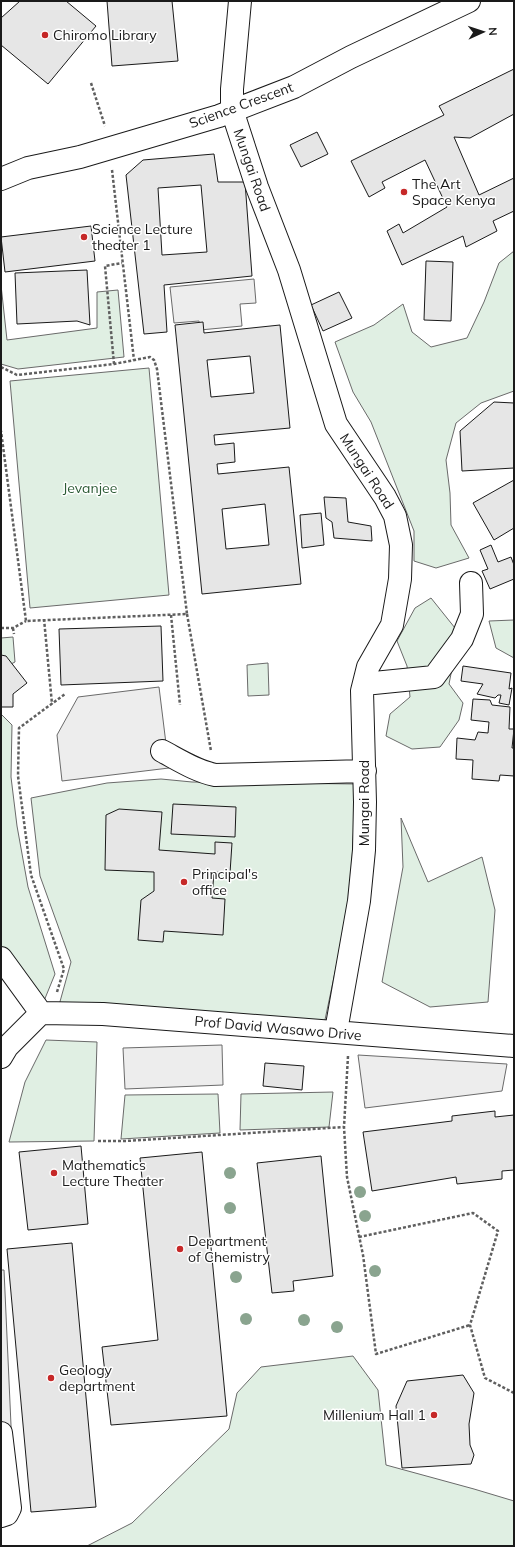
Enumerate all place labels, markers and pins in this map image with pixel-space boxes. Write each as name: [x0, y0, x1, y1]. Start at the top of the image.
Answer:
place label: Chiromo Library: [53, 26, 157, 44]
marker: Chiromo Library: [40, 30, 50, 40]
place label: The Art Space Kenya: [412, 175, 496, 209]
marker: The Art Space Kenya: [399, 187, 409, 197]
place label: Science Lecture theater 1: [92, 220, 193, 254]
marker: Science Lecture theater 1: [79, 232, 89, 242]
place label: Principal's office: [192, 865, 258, 899]
marker: Principal's office: [179, 877, 189, 887]
place label: Mathematics Lecture Theater: [62, 1156, 164, 1190]
marker: Mathematics Lecture Theater: [49, 1168, 59, 1178]
place label: Department of Chemistry: [188, 1232, 271, 1266]
marker: Department of Chemistry: [175, 1244, 185, 1254]
place label: Geology department: [59, 1361, 135, 1395]
marker: Geology department: [46, 1373, 56, 1383]
place label: Millenium Hall 1: [323, 1406, 426, 1424]
marker: Millenium Hall 1: [429, 1410, 439, 1420]

